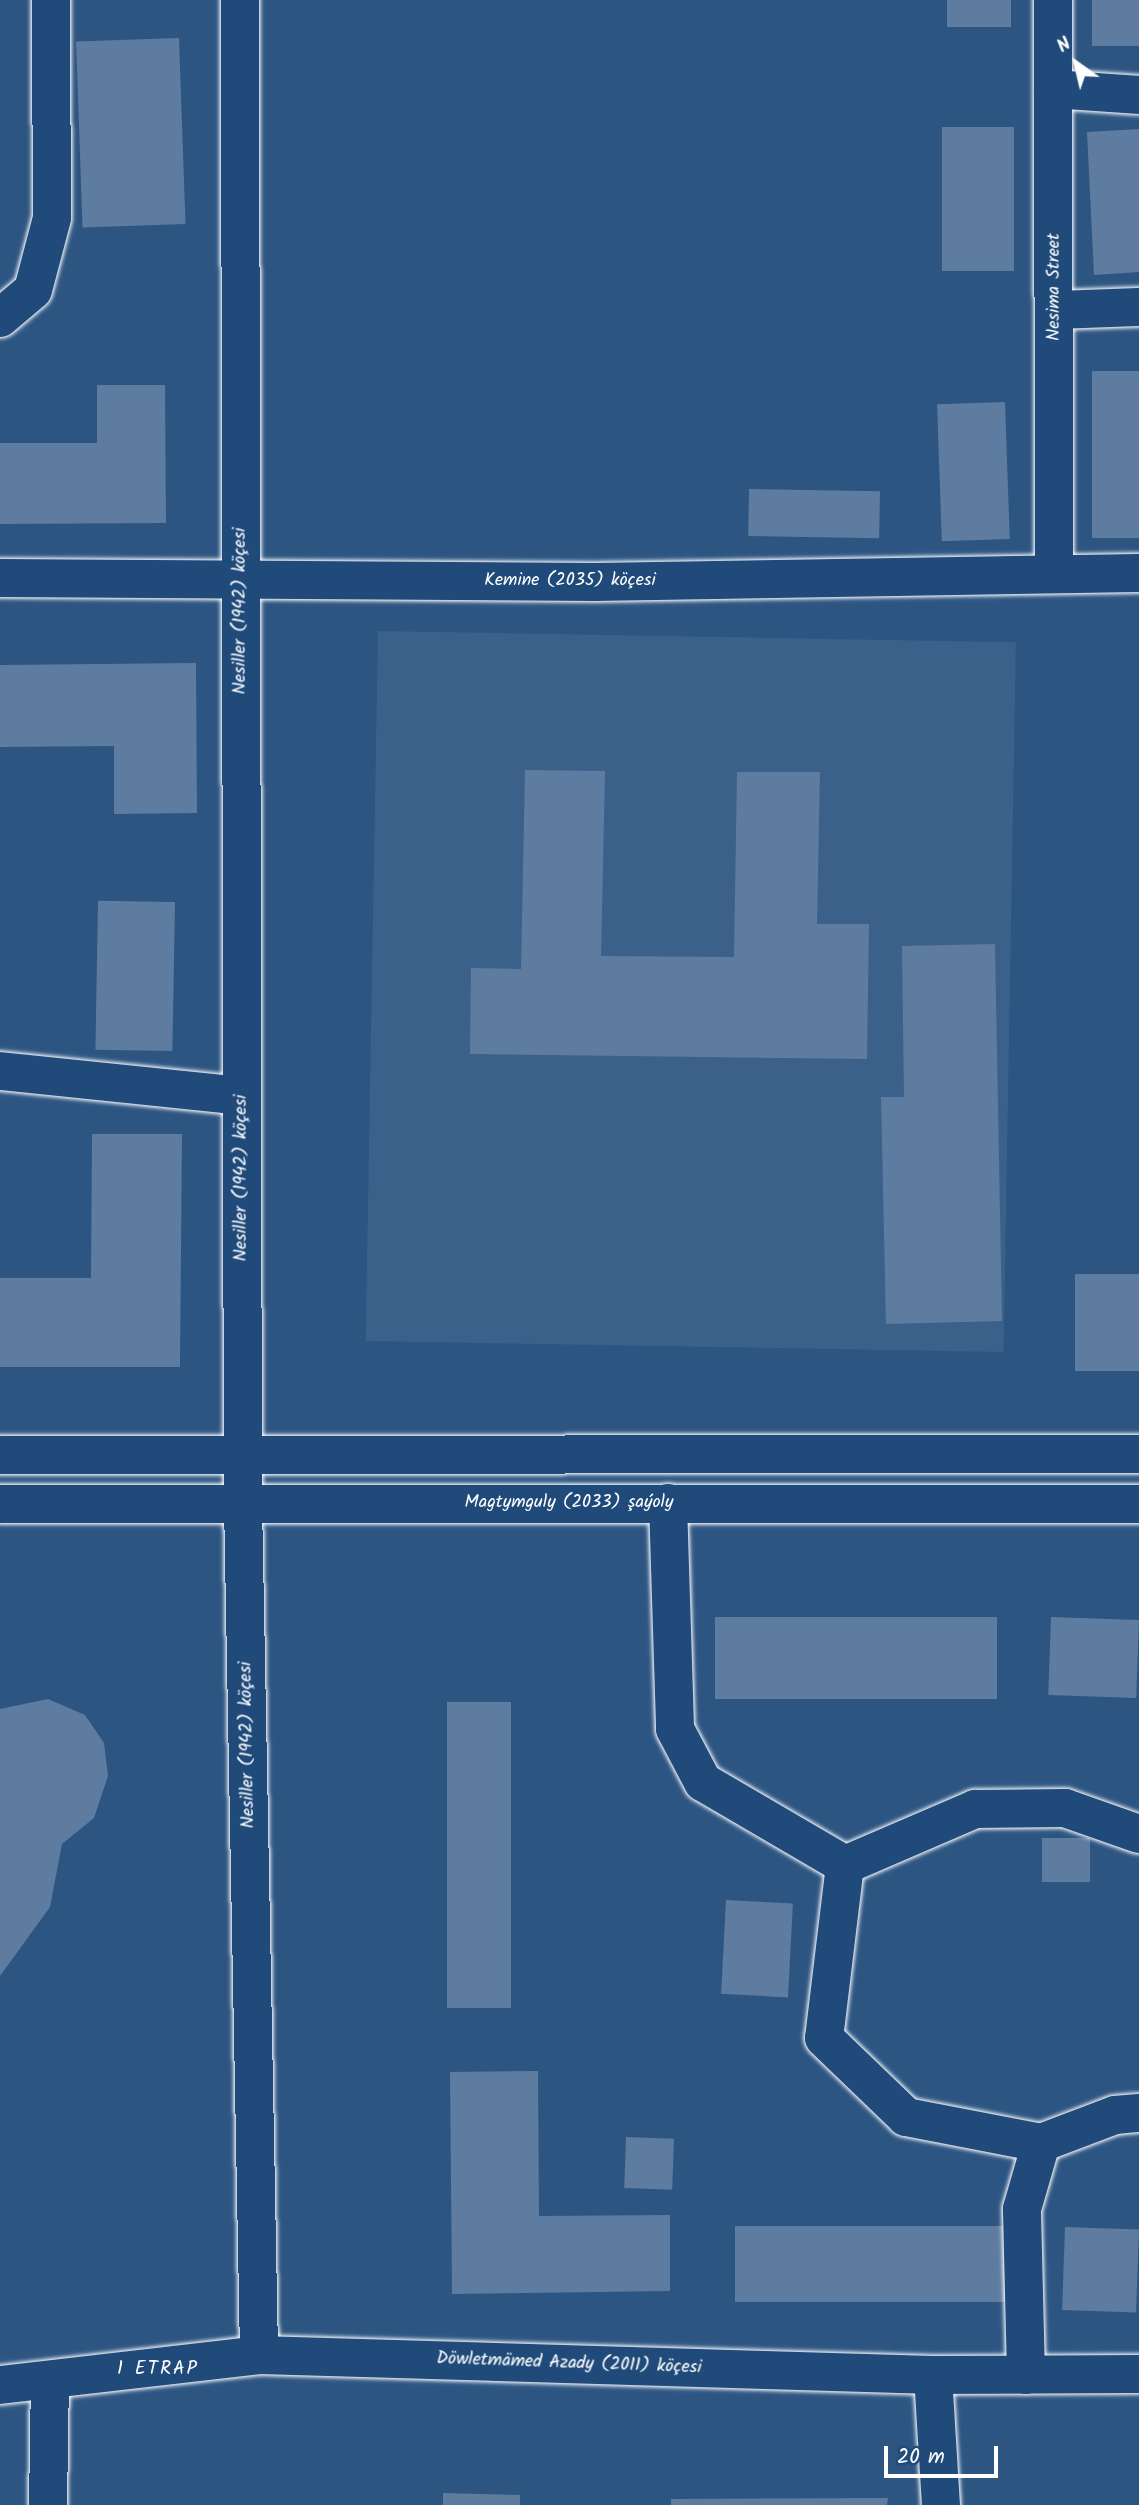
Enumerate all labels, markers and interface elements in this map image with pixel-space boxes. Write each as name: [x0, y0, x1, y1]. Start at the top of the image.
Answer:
north arrow: [1041, 28, 1111, 98]
text: N: [1051, 30, 1078, 61]
street label: Nesima Street: [1044, 233, 1066, 341]
street label: Nesiller (1942) köçesi: [230, 528, 252, 694]
street label: Kemine (2035) köçesi: [484, 570, 656, 592]
street label: Nesiller (1942) köçesi: [231, 1095, 253, 1261]
street label: Magtymguly (2033) şaýoly: [465, 1492, 673, 1514]
street label: Nesiller (1942) köçesi: [236, 1661, 260, 1829]
street label: Döwletmämed Azady (2011) köçesi: [436, 2349, 702, 2379]
district label: 1 ETRAP: [118, 2359, 198, 2381]
scale bar: [887, 2432, 1001, 2476]
text: 20 m: [897, 2441, 945, 2474]

